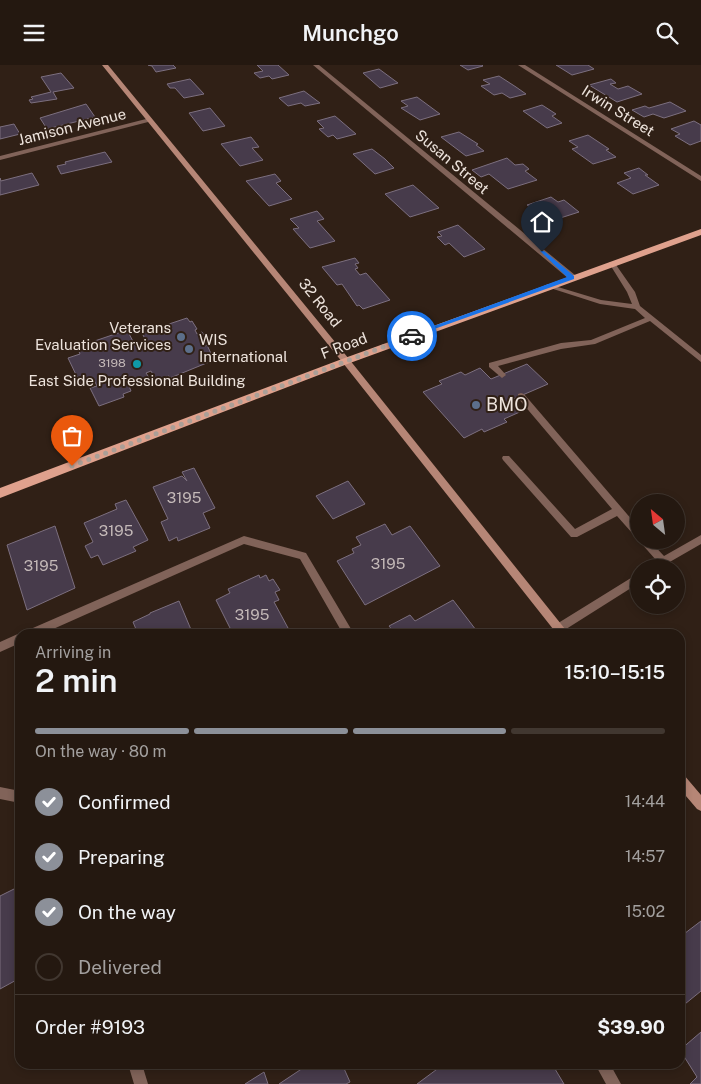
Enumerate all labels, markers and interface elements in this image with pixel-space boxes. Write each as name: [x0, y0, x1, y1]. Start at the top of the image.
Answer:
icon: menu: [20, 19, 48, 47]
icon: search: [653, 19, 681, 47]
text: Munchgo: [302, 20, 399, 46]
street label: Irwin Street: [579, 82, 658, 140]
street label: Jamison Avenue: [16, 105, 128, 148]
street label: Susan Street: [412, 126, 493, 197]
pin: [521, 201, 563, 252]
icon: home: [528, 208, 556, 236]
street label: 32 Road: [296, 275, 345, 330]
courier: [387, 311, 437, 361]
place label: Veterans Evaluation Services: [35, 319, 171, 353]
icon: car: [398, 322, 426, 350]
street label: F Road: [318, 329, 369, 362]
marker: Veterans Evaluation Services: [175, 331, 187, 343]
place label: WIS International: [199, 331, 288, 365]
marker: WIS International: [183, 343, 195, 355]
house number: 3198: [98, 356, 126, 370]
marker: East Side Professional Building: [131, 358, 143, 370]
place label: East Side Professional Building: [28, 372, 246, 389]
place label: BMO: [486, 394, 527, 415]
marker: BMO: [470, 399, 482, 411]
pin: [51, 415, 93, 466]
icon: bag: [58, 422, 86, 450]
house number: 3195: [167, 489, 201, 506]
north arrow: [630, 494, 685, 549]
map controls: [630, 494, 685, 614]
house number: 3195: [99, 522, 133, 539]
house number: 3195: [371, 555, 405, 572]
house number: 3195: [24, 557, 58, 574]
button: locate: [630, 559, 685, 614]
house number: 3195: [235, 606, 269, 623]
text: Arriving in: [35, 643, 111, 662]
text: 15:10–15:15: [565, 661, 665, 683]
text: 2 min: [35, 662, 118, 699]
text: On the way · 80 m: [35, 742, 166, 761]
icon: check: [35, 788, 63, 816]
text: Confirmed: [78, 791, 171, 813]
text: 14:44: [625, 792, 665, 811]
icon: check: [35, 843, 63, 871]
text: Preparing: [78, 846, 165, 868]
text: 14:57: [625, 847, 665, 866]
icon: check: [35, 898, 63, 926]
text: On the way: [78, 901, 176, 923]
text: 15:02: [625, 902, 665, 921]
text: Delivered: [78, 956, 162, 978]
text: Order #9193: [35, 1016, 145, 1038]
text: $39.90: [597, 1016, 665, 1038]

